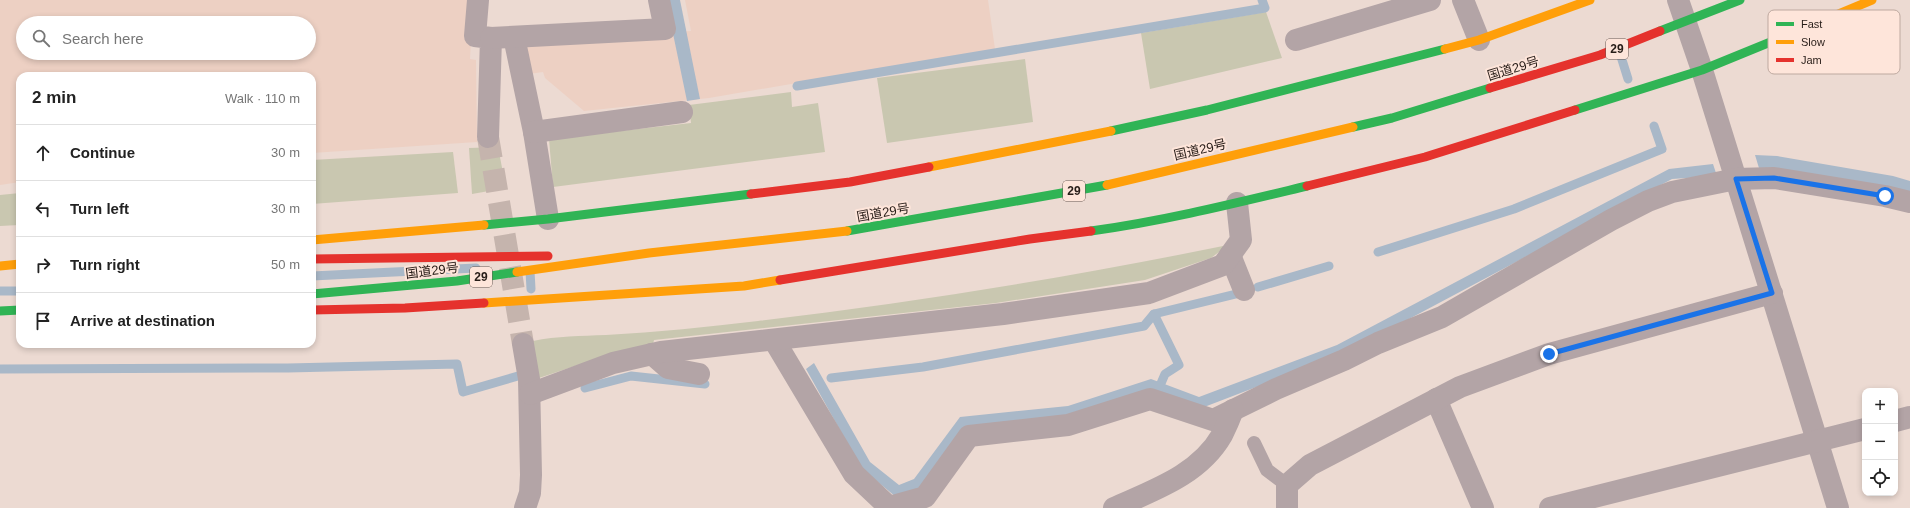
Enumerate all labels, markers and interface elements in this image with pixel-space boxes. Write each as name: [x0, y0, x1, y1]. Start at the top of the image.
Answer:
legend: [1768, 10, 1900, 74]
search box: [16, 16, 316, 60]
text: Fast: [1801, 18, 1822, 30]
icon: search: [30, 27, 52, 49]
text: Search here: [62, 30, 144, 47]
text: Slow: [1801, 36, 1825, 48]
road number: 29: [1606, 39, 1628, 59]
street label: 国道29号: [1485, 53, 1541, 83]
text: Jam: [1801, 54, 1822, 66]
text: 2 min: [32, 88, 76, 107]
text: Walk · 110 m: [225, 91, 300, 106]
street label: 国道29号: [1172, 136, 1228, 163]
icon: ahead: [32, 142, 54, 164]
text: Continue: [70, 144, 135, 161]
text: 30 m: [271, 145, 300, 160]
road number: 29: [1063, 181, 1085, 201]
route start: [1876, 187, 1894, 205]
icon: left: [32, 198, 54, 220]
text: Turn left: [70, 200, 129, 217]
street label: 国道29号: [855, 200, 911, 225]
text: 30 m: [271, 201, 300, 216]
icon: right: [32, 254, 54, 276]
text: Turn right: [70, 256, 140, 273]
text: 50 m: [271, 257, 300, 272]
street label: 国道29号: [405, 260, 460, 281]
road number: 29: [470, 267, 492, 287]
icon: arrive: [32, 310, 54, 332]
text: Arrive at destination: [70, 312, 215, 329]
route end: [1540, 345, 1558, 363]
map controls: [1862, 388, 1898, 496]
button: +: [1862, 388, 1898, 424]
button: −: [1862, 424, 1898, 460]
button: locate: [1862, 460, 1898, 496]

